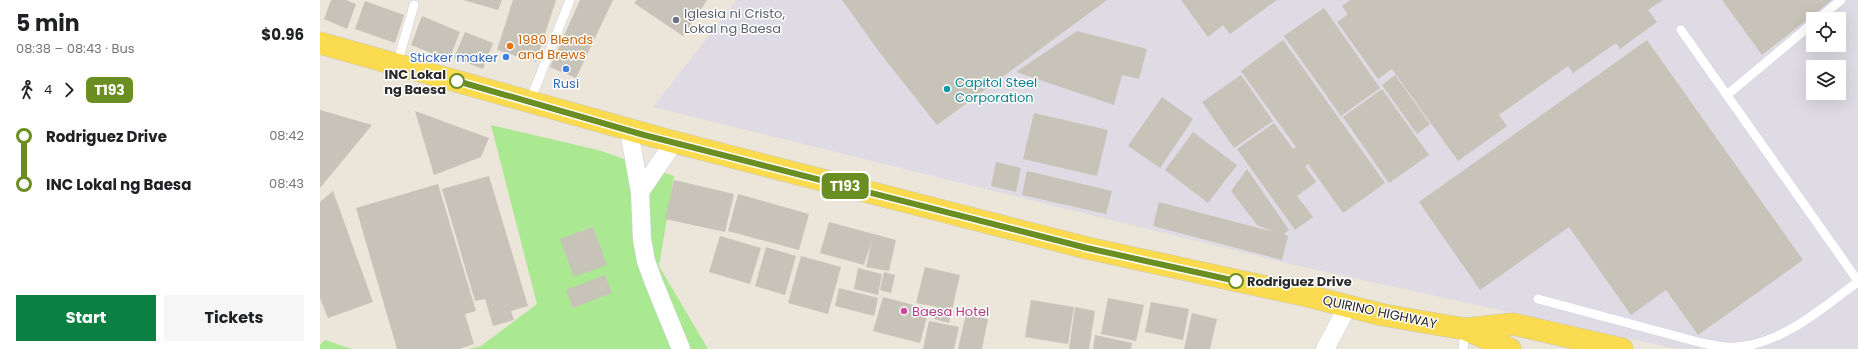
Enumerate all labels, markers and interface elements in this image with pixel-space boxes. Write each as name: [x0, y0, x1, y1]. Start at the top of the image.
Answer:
place label: Iglesia ni Cristo, Lokal ng Baesa: [684, 4, 785, 38]
text: 5 min: [16, 8, 80, 39]
map controls: [1806, 12, 1846, 100]
button: locate: [1806, 12, 1846, 52]
marker: Iglesia ni Cristo, Lokal ng Baesa: [671, 15, 681, 25]
text: $0.96: [261, 24, 304, 45]
place label: 1980 Blends and Brews: [518, 30, 594, 64]
text: 08:38 – 08:43 · Bus: [16, 39, 134, 58]
marker: 1980 Blends and Brews: [505, 41, 515, 51]
place label: Sticker maker: [410, 48, 498, 67]
marker: Sticker maker: [501, 52, 511, 62]
button: layers: [1806, 60, 1846, 100]
marker: Rusi: [561, 64, 571, 74]
place label: INC Lokal ng Baesa: [384, 65, 446, 99]
marker: INC Lokal ng Baesa: [449, 73, 465, 89]
place label: Capitol Steel Corporation: [955, 73, 1037, 107]
place label: Rusi: [553, 74, 579, 93]
icon: walk: [16, 79, 38, 101]
icon: forward: [58, 79, 80, 101]
text: 4: [44, 80, 52, 99]
text: T193: [94, 80, 125, 100]
marker: Capitol Steel Corporation: [942, 84, 952, 94]
text: Rodriguez Drive: [46, 126, 167, 147]
text: 08:42: [269, 126, 304, 145]
line badge: T193: [817, 173, 873, 199]
text: INC Lokal ng Baesa: [46, 174, 191, 195]
text: 08:43: [269, 174, 304, 193]
text: T193: [830, 176, 860, 196]
place label: Rodriguez Drive: [1247, 272, 1352, 291]
marker: Rodriguez Drive: [1228, 273, 1244, 289]
street label: QUIRINO HIGHWAY: [1321, 291, 1439, 333]
button: Start: [16, 295, 156, 341]
button: Tickets: [164, 295, 304, 341]
place label: Baesa Hotel: [912, 302, 989, 321]
marker: Baesa Hotel: [899, 306, 909, 316]

